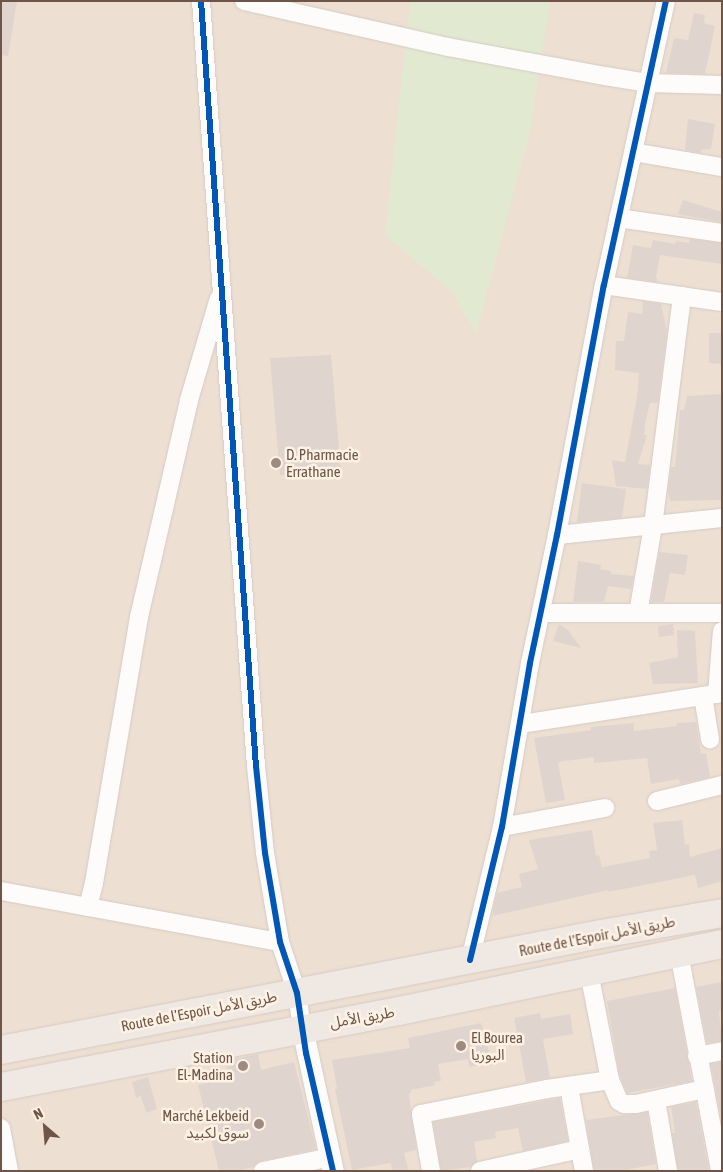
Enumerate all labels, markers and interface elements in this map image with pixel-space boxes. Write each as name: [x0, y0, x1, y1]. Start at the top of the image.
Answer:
place label: D. Pharmacie Errathane: [286, 445, 358, 480]
marker: D. Pharmacie Errathane: [270, 457, 282, 469]
street label: Route de l’Espoir طريق الأمل: [517, 912, 677, 960]
street label: Route de l’Espoir طريق الأمل: [119, 987, 279, 1035]
street label: طريق الأمل: [328, 1002, 396, 1032]
place label: El Bourea البوريا: [471, 1028, 523, 1063]
marker: El Bourea البوريا: [455, 1040, 467, 1052]
place label: Station El-Madina: [177, 1048, 233, 1083]
marker: Station El-Madina: [237, 1060, 249, 1072]
north arrow: [20, 1102, 70, 1152]
text: N: [31, 1105, 45, 1123]
place label: Marché Lekbeid سوق لكبيد: [162, 1106, 249, 1141]
marker: Marché Lekbeid سوق لكبيد: [253, 1118, 265, 1130]

